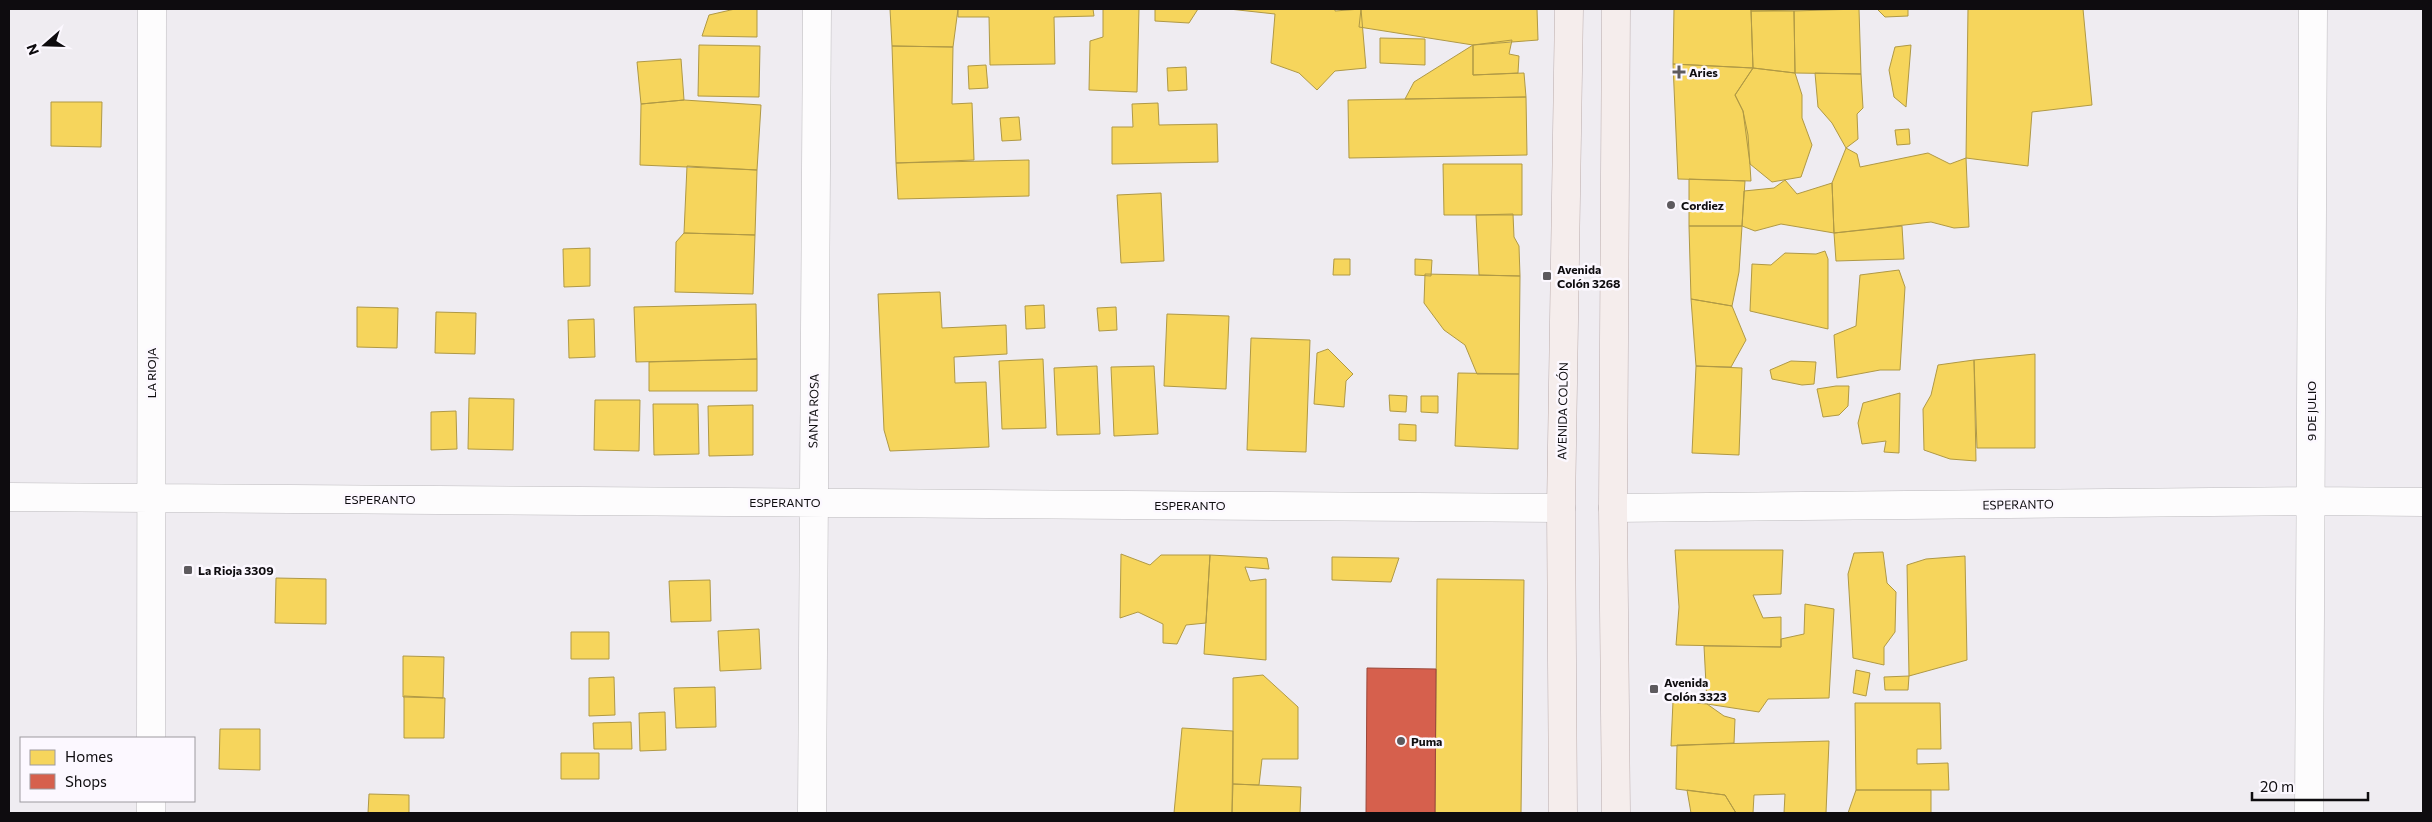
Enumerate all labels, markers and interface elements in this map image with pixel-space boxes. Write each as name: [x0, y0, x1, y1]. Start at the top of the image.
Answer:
north arrow: [20, 20, 70, 70]
text: N: [23, 42, 42, 57]
place label: Aries: [1689, 65, 1718, 79]
marker: Aries: [1673, 66, 1685, 78]
place label: Cordiez: [1681, 198, 1724, 212]
marker: Cordiez: [1665, 199, 1677, 211]
place label: Avenida Colón 3268: [1557, 262, 1621, 290]
marker: Avenida Colón 3268: [1541, 270, 1553, 282]
street label: LA RIOJA: [144, 348, 159, 398]
street label: AVENIDA COLÓN: [1554, 362, 1570, 460]
street label: SANTA ROSA: [805, 374, 821, 448]
street label: 9 DE JULIO: [2304, 381, 2319, 441]
street label: ESPERANTO: [344, 492, 416, 506]
street label: ESPERANTO: [749, 495, 821, 509]
street label: ESPERANTO: [1982, 496, 2054, 512]
street label: ESPERANTO: [1154, 498, 1226, 512]
place label: La Rioja 3309: [198, 563, 274, 577]
marker: La Rioja 3309: [182, 564, 194, 576]
place label: Avenida Colón 3323: [1664, 675, 1727, 703]
marker: Avenida Colón 3323: [1648, 683, 1660, 695]
place label: Puma: [1411, 734, 1442, 748]
marker: Puma: [1395, 735, 1407, 747]
legend: [20, 737, 195, 802]
text: Homes: [65, 747, 113, 765]
scale bar: [2252, 770, 2368, 802]
text: Shops: [65, 772, 107, 790]
text: 20 m: [2260, 777, 2294, 795]

